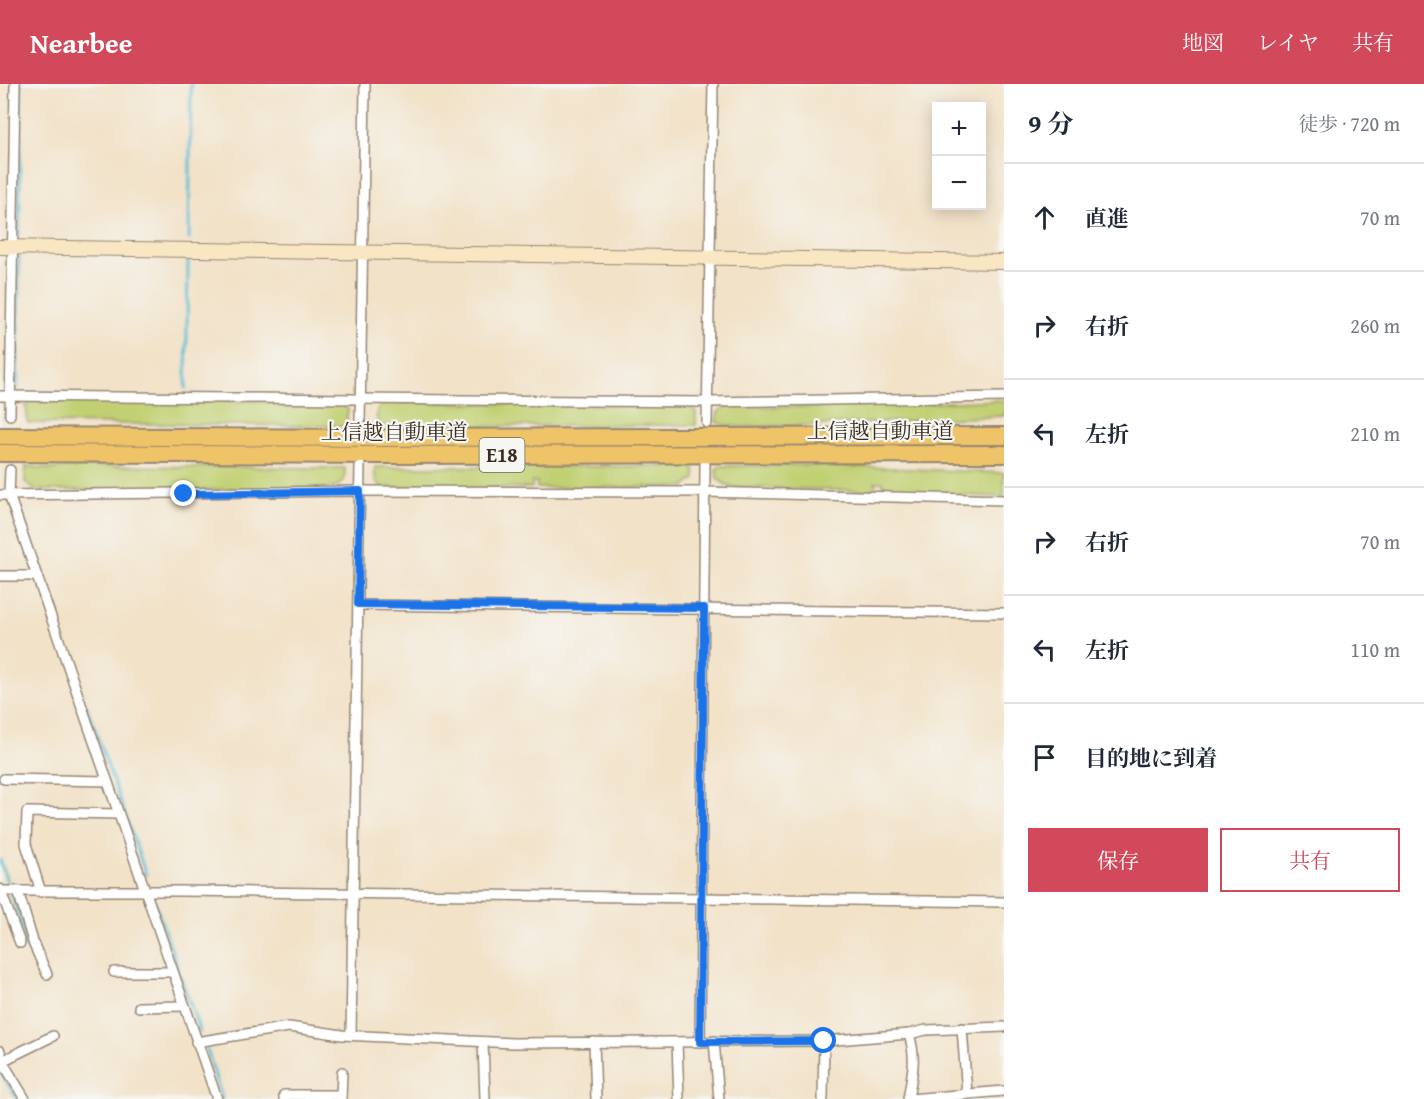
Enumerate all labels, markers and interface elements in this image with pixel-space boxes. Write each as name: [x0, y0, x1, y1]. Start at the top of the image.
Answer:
text: Nearbee: [30, 22, 133, 63]
text: 地図: [1182, 27, 1224, 58]
text: レイヤ: [1257, 27, 1319, 58]
text: 共有: [1352, 27, 1394, 58]
map controls: [932, 102, 986, 210]
button: +: [932, 102, 986, 156]
text: 9 分: [1028, 104, 1073, 143]
text: 徒歩 · 720 m: [1298, 109, 1400, 138]
button: −: [932, 156, 986, 210]
icon: ahead: [1028, 201, 1061, 234]
text: 直進: [1085, 202, 1129, 234]
text: 70 m: [1360, 203, 1400, 232]
icon: right: [1028, 309, 1061, 342]
text: 右折: [1085, 310, 1129, 342]
text: 260 m: [1350, 311, 1400, 340]
street label: 上信越自動車道: [807, 415, 954, 446]
street label: 上信越自動車道: [321, 416, 468, 447]
icon: left: [1028, 417, 1061, 450]
text: 左折: [1085, 418, 1129, 450]
text: 210 m: [1350, 419, 1400, 448]
road number: E18: [480, 438, 524, 472]
route end: [170, 480, 196, 506]
icon: right: [1028, 525, 1061, 558]
text: 右折: [1085, 526, 1129, 558]
text: 70 m: [1360, 527, 1400, 556]
icon: left: [1028, 633, 1061, 666]
text: 左折: [1085, 634, 1129, 666]
text: 110 m: [1350, 635, 1400, 664]
icon: arrive: [1028, 741, 1061, 774]
text: 目的地に到着: [1085, 742, 1217, 774]
button: 保存: [1028, 828, 1208, 892]
button: 共有: [1220, 828, 1400, 892]
route start: [810, 1027, 836, 1053]

